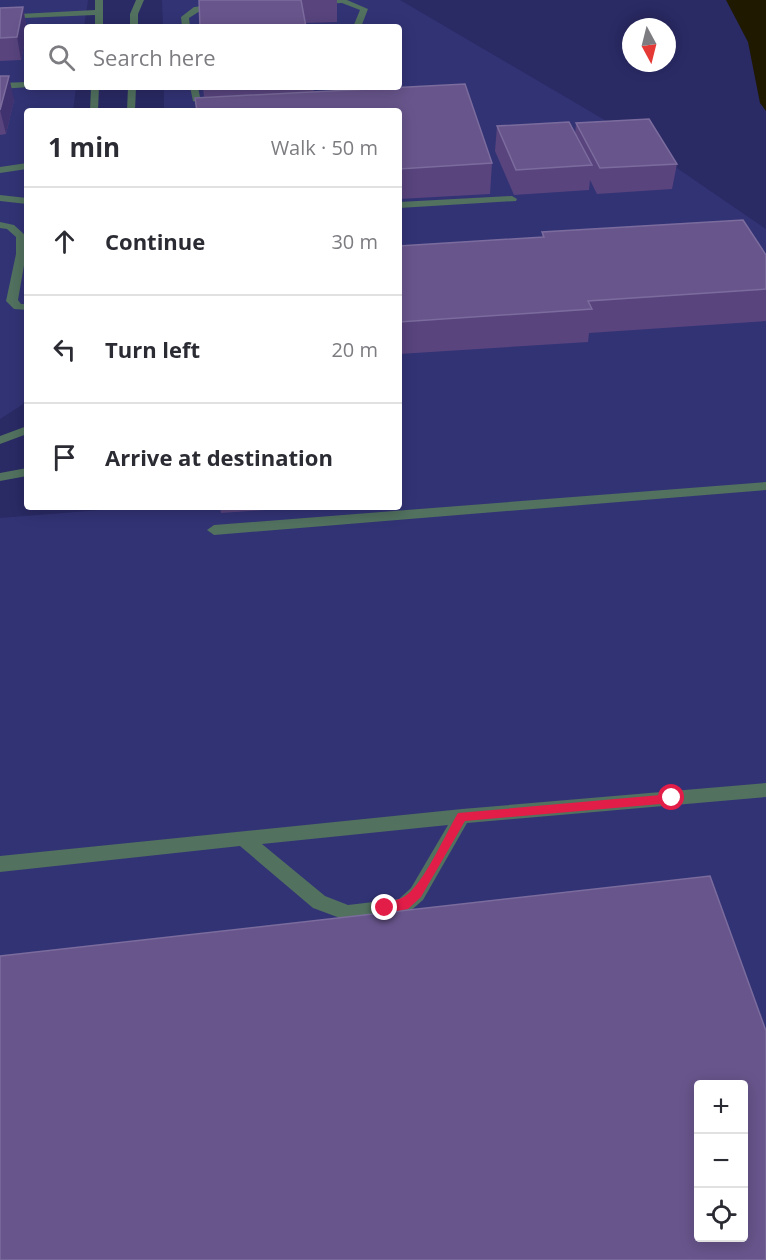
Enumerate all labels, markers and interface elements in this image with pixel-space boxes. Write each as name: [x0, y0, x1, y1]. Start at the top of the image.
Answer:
north arrow: [622, 18, 676, 72]
search box: [24, 24, 402, 90]
icon: search: [45, 41, 78, 74]
text: Search here: [93, 42, 216, 72]
text: 1 min: [48, 129, 120, 165]
text: Walk · 50 m: [271, 134, 378, 161]
icon: ahead: [48, 225, 81, 258]
text: Continue: [105, 226, 205, 256]
text: 30 m: [331, 228, 378, 255]
icon: left: [48, 333, 81, 366]
text: Turn left: [105, 334, 200, 364]
text: 20 m: [331, 336, 378, 363]
icon: arrive: [48, 441, 81, 474]
text: Arrive at destination: [105, 442, 333, 472]
route start: [658, 784, 684, 810]
route end: [371, 894, 397, 920]
map controls: [694, 1080, 748, 1242]
button: +: [694, 1080, 748, 1134]
button: −: [694, 1134, 748, 1188]
button: locate: [694, 1188, 748, 1242]

